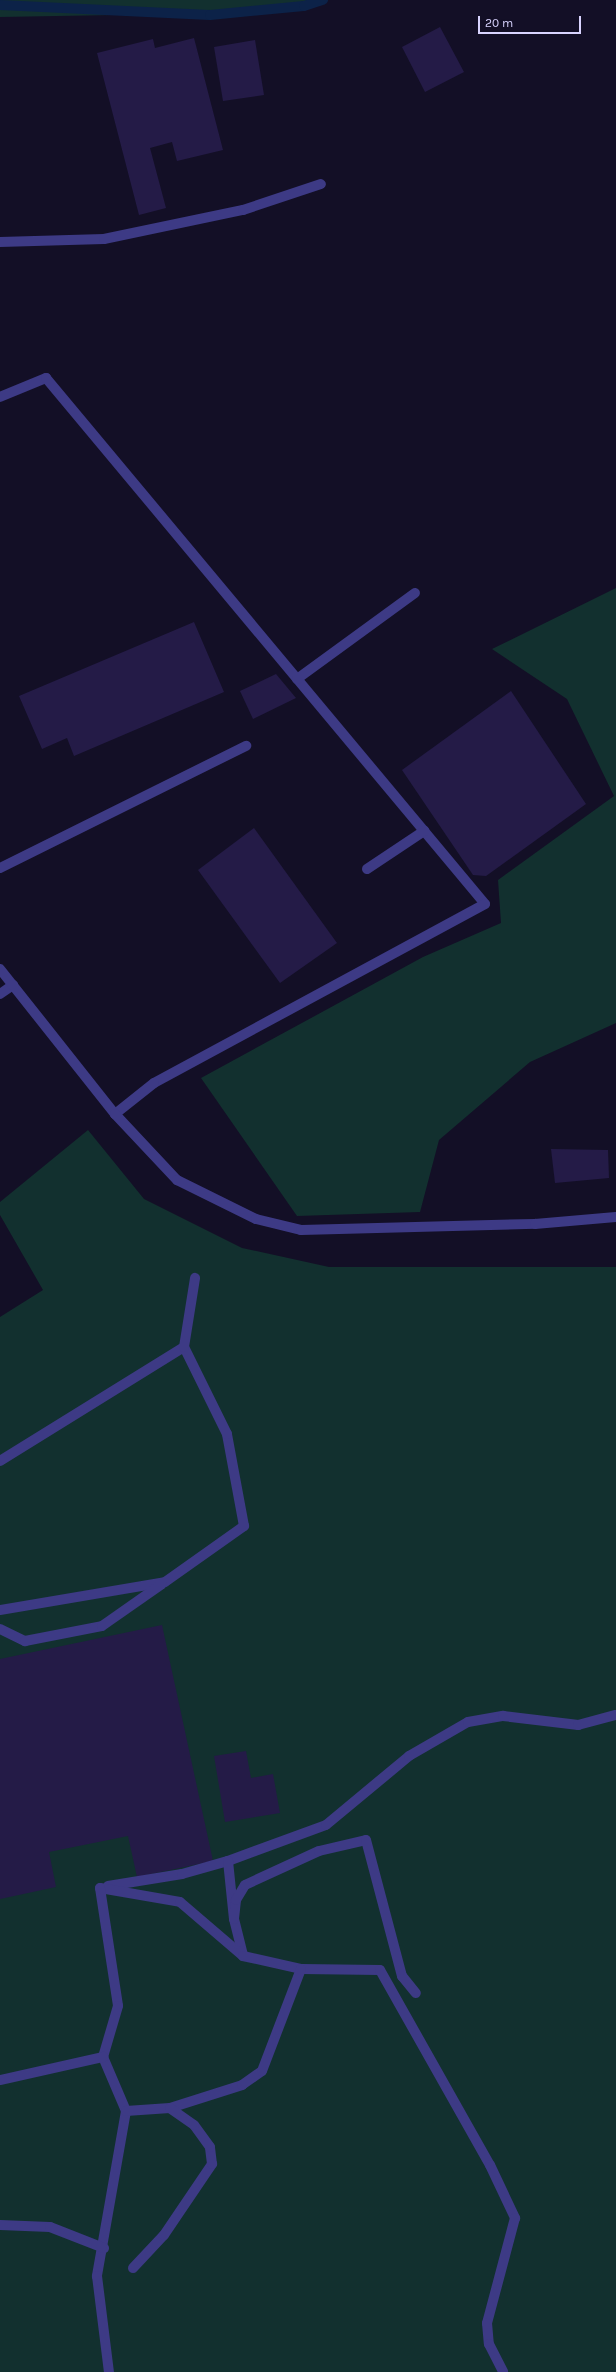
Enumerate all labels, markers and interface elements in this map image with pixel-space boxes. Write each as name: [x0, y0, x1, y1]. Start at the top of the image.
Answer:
scale bar: [480, 8, 583, 34]
text: 20 m: [485, 16, 513, 30]

